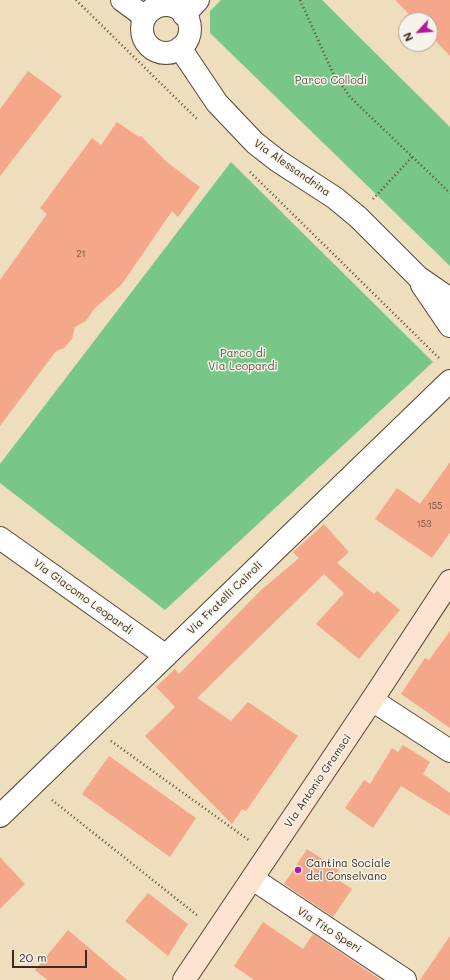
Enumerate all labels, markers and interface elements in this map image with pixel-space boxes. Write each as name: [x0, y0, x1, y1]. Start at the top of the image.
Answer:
north arrow: [398, 12, 438, 52]
text: N: [399, 30, 416, 44]
park label: Parco Collodi: [295, 74, 367, 88]
street label: Via Alessandrina: [251, 137, 333, 199]
house number: 21: [76, 249, 86, 259]
park label: Parco di Via Leopardi: [208, 347, 278, 373]
house number: 155: [428, 501, 442, 511]
house number: 153: [417, 519, 431, 529]
street label: Via Giacomo Leopardi: [31, 557, 135, 637]
street label: Via Fratelli Cairoli: [185, 559, 265, 637]
street label: Via Antonio Gramsci: [282, 732, 354, 830]
place label: Cantina Sociale del Conselvano: [306, 857, 390, 883]
marker: Cantina Sociale del Conselvano: [293, 865, 303, 875]
street label: Via Tito Speri: [294, 904, 364, 956]
scale bar: [14, 942, 89, 968]
text: 20 m: [19, 949, 47, 965]

